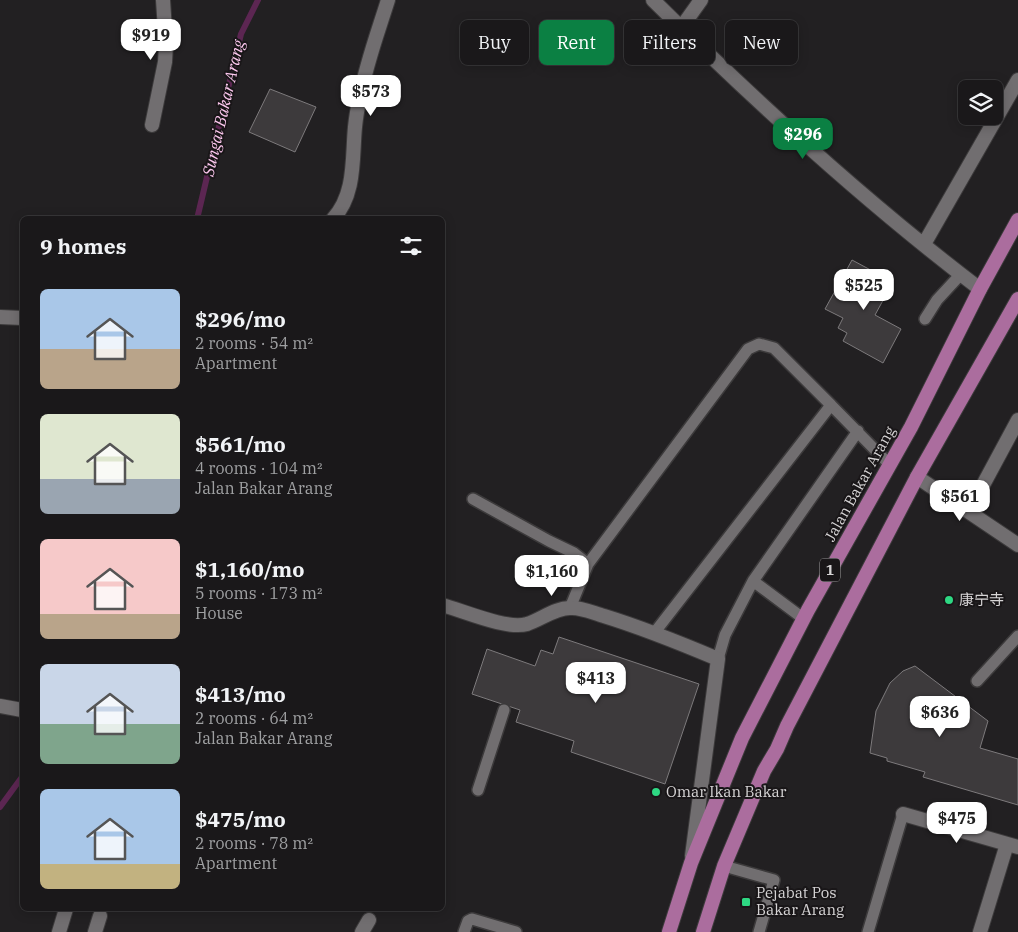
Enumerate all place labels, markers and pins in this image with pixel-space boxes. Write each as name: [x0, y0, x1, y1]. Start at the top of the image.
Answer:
pin: $919: [121, 18, 181, 61]
pin: $573: [341, 74, 401, 117]
pin: $296: [773, 118, 833, 160]
pin: $525: [834, 268, 894, 311]
pin: $561: [930, 480, 990, 522]
pin: $1,160: [511, 554, 593, 597]
place label: 康宁寺: [959, 590, 1004, 609]
marker: 康宁寺: [943, 594, 955, 606]
pin: $413: [566, 662, 626, 704]
pin: $636: [910, 696, 970, 738]
place label: Omar Ikan Bakar: [666, 782, 787, 801]
marker: Omar Ikan Bakar: [650, 786, 662, 798]
pin: $475: [927, 802, 987, 844]
place label: Pejabat Pos Bakar Arang: [756, 883, 844, 919]
marker: Pejabat Pos Bakar Arang: [740, 896, 752, 908]

